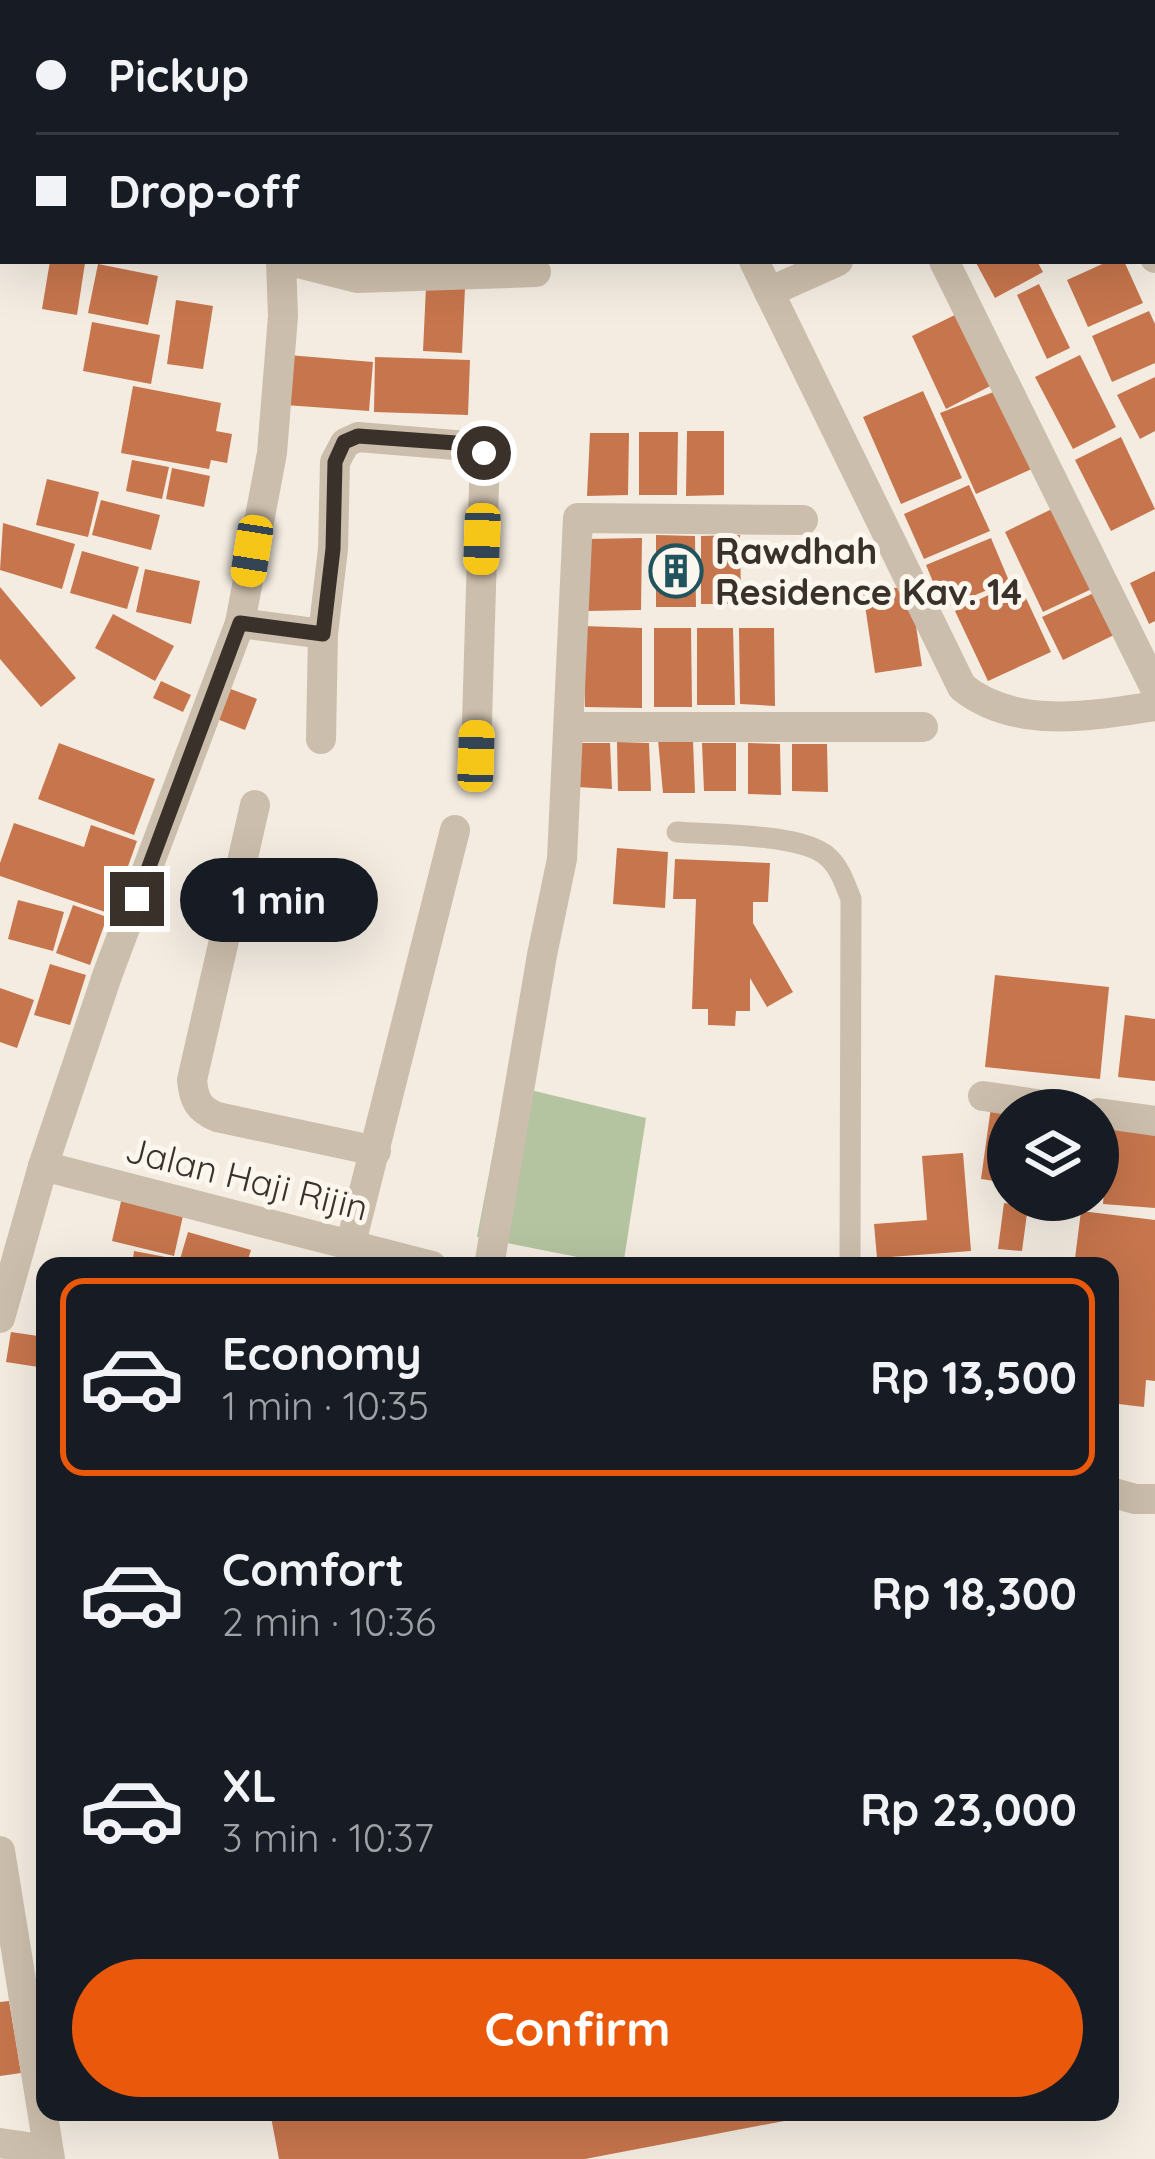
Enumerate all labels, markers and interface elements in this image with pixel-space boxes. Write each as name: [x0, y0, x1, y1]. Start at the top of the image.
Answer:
text: Pickup: [108, 47, 249, 103]
text: Drop-off: [108, 163, 300, 219]
route start: [457, 426, 511, 480]
car: [463, 502, 501, 576]
car: [229, 513, 275, 589]
place label: Rawdhah Residence Kav. 14: [715, 528, 1022, 614]
building icon: Rawdhah Residence Kav. 14: [648, 543, 704, 599]
car: [457, 719, 495, 793]
callout: 1 min: [179, 857, 377, 941]
route end: [110, 872, 164, 926]
text: 1 min: [232, 875, 326, 924]
map controls: [987, 1089, 1119, 1221]
button: layers: [987, 1089, 1119, 1221]
street label: Jalan Haji Rijin: [121, 1126, 373, 1230]
icon: car: [78, 1323, 186, 1431]
text: Economy: [222, 1325, 422, 1381]
text: Rp 13,500: [870, 1349, 1077, 1405]
text: 1 min · 10:35: [222, 1381, 429, 1430]
icon: car: [78, 1539, 186, 1647]
text: Comfort: [222, 1541, 404, 1597]
text: Rp 18,300: [871, 1565, 1077, 1621]
text: 2 min · 10:36: [222, 1597, 436, 1646]
icon: car: [78, 1755, 186, 1863]
text: XL: [222, 1757, 277, 1813]
text: Rp 23,000: [860, 1781, 1077, 1837]
text: 3 min · 10:37: [222, 1813, 434, 1862]
button: Confirm: [72, 1959, 1083, 2097]

